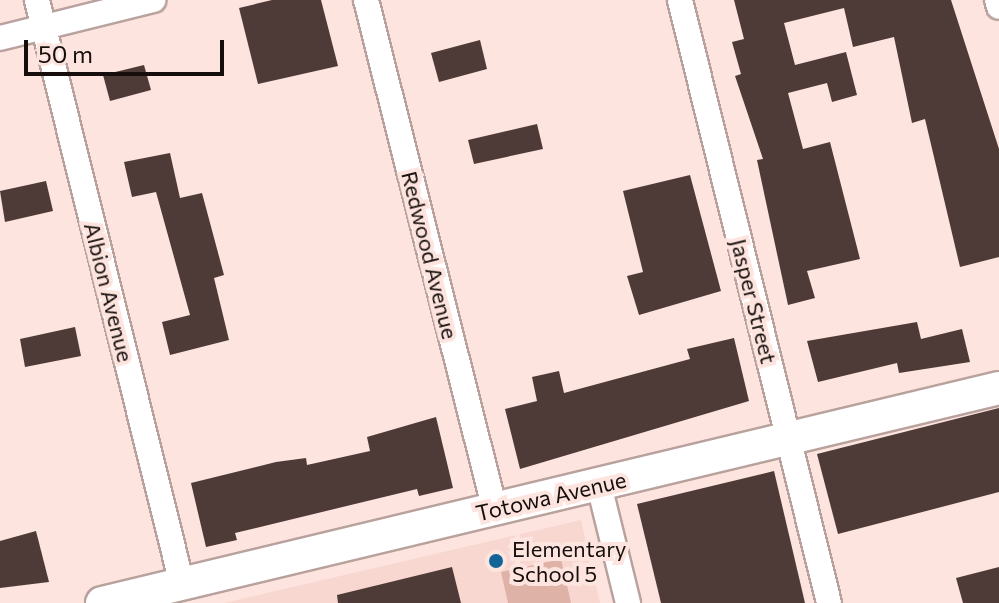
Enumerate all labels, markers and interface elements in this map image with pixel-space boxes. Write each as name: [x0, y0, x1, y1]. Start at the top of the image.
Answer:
scale bar: [28, 24, 228, 74]
text: 50 m: [38, 39, 93, 68]
street label: Redwood Avenue: [396, 168, 464, 342]
street label: Albion Avenue: [79, 220, 139, 364]
street label: Jasper Street: [726, 236, 782, 366]
street label: Totowa Avenue: [473, 466, 629, 526]
place label: Elementary School 5: [512, 535, 626, 586]
marker: Elementary School 5: [487, 552, 505, 570]

